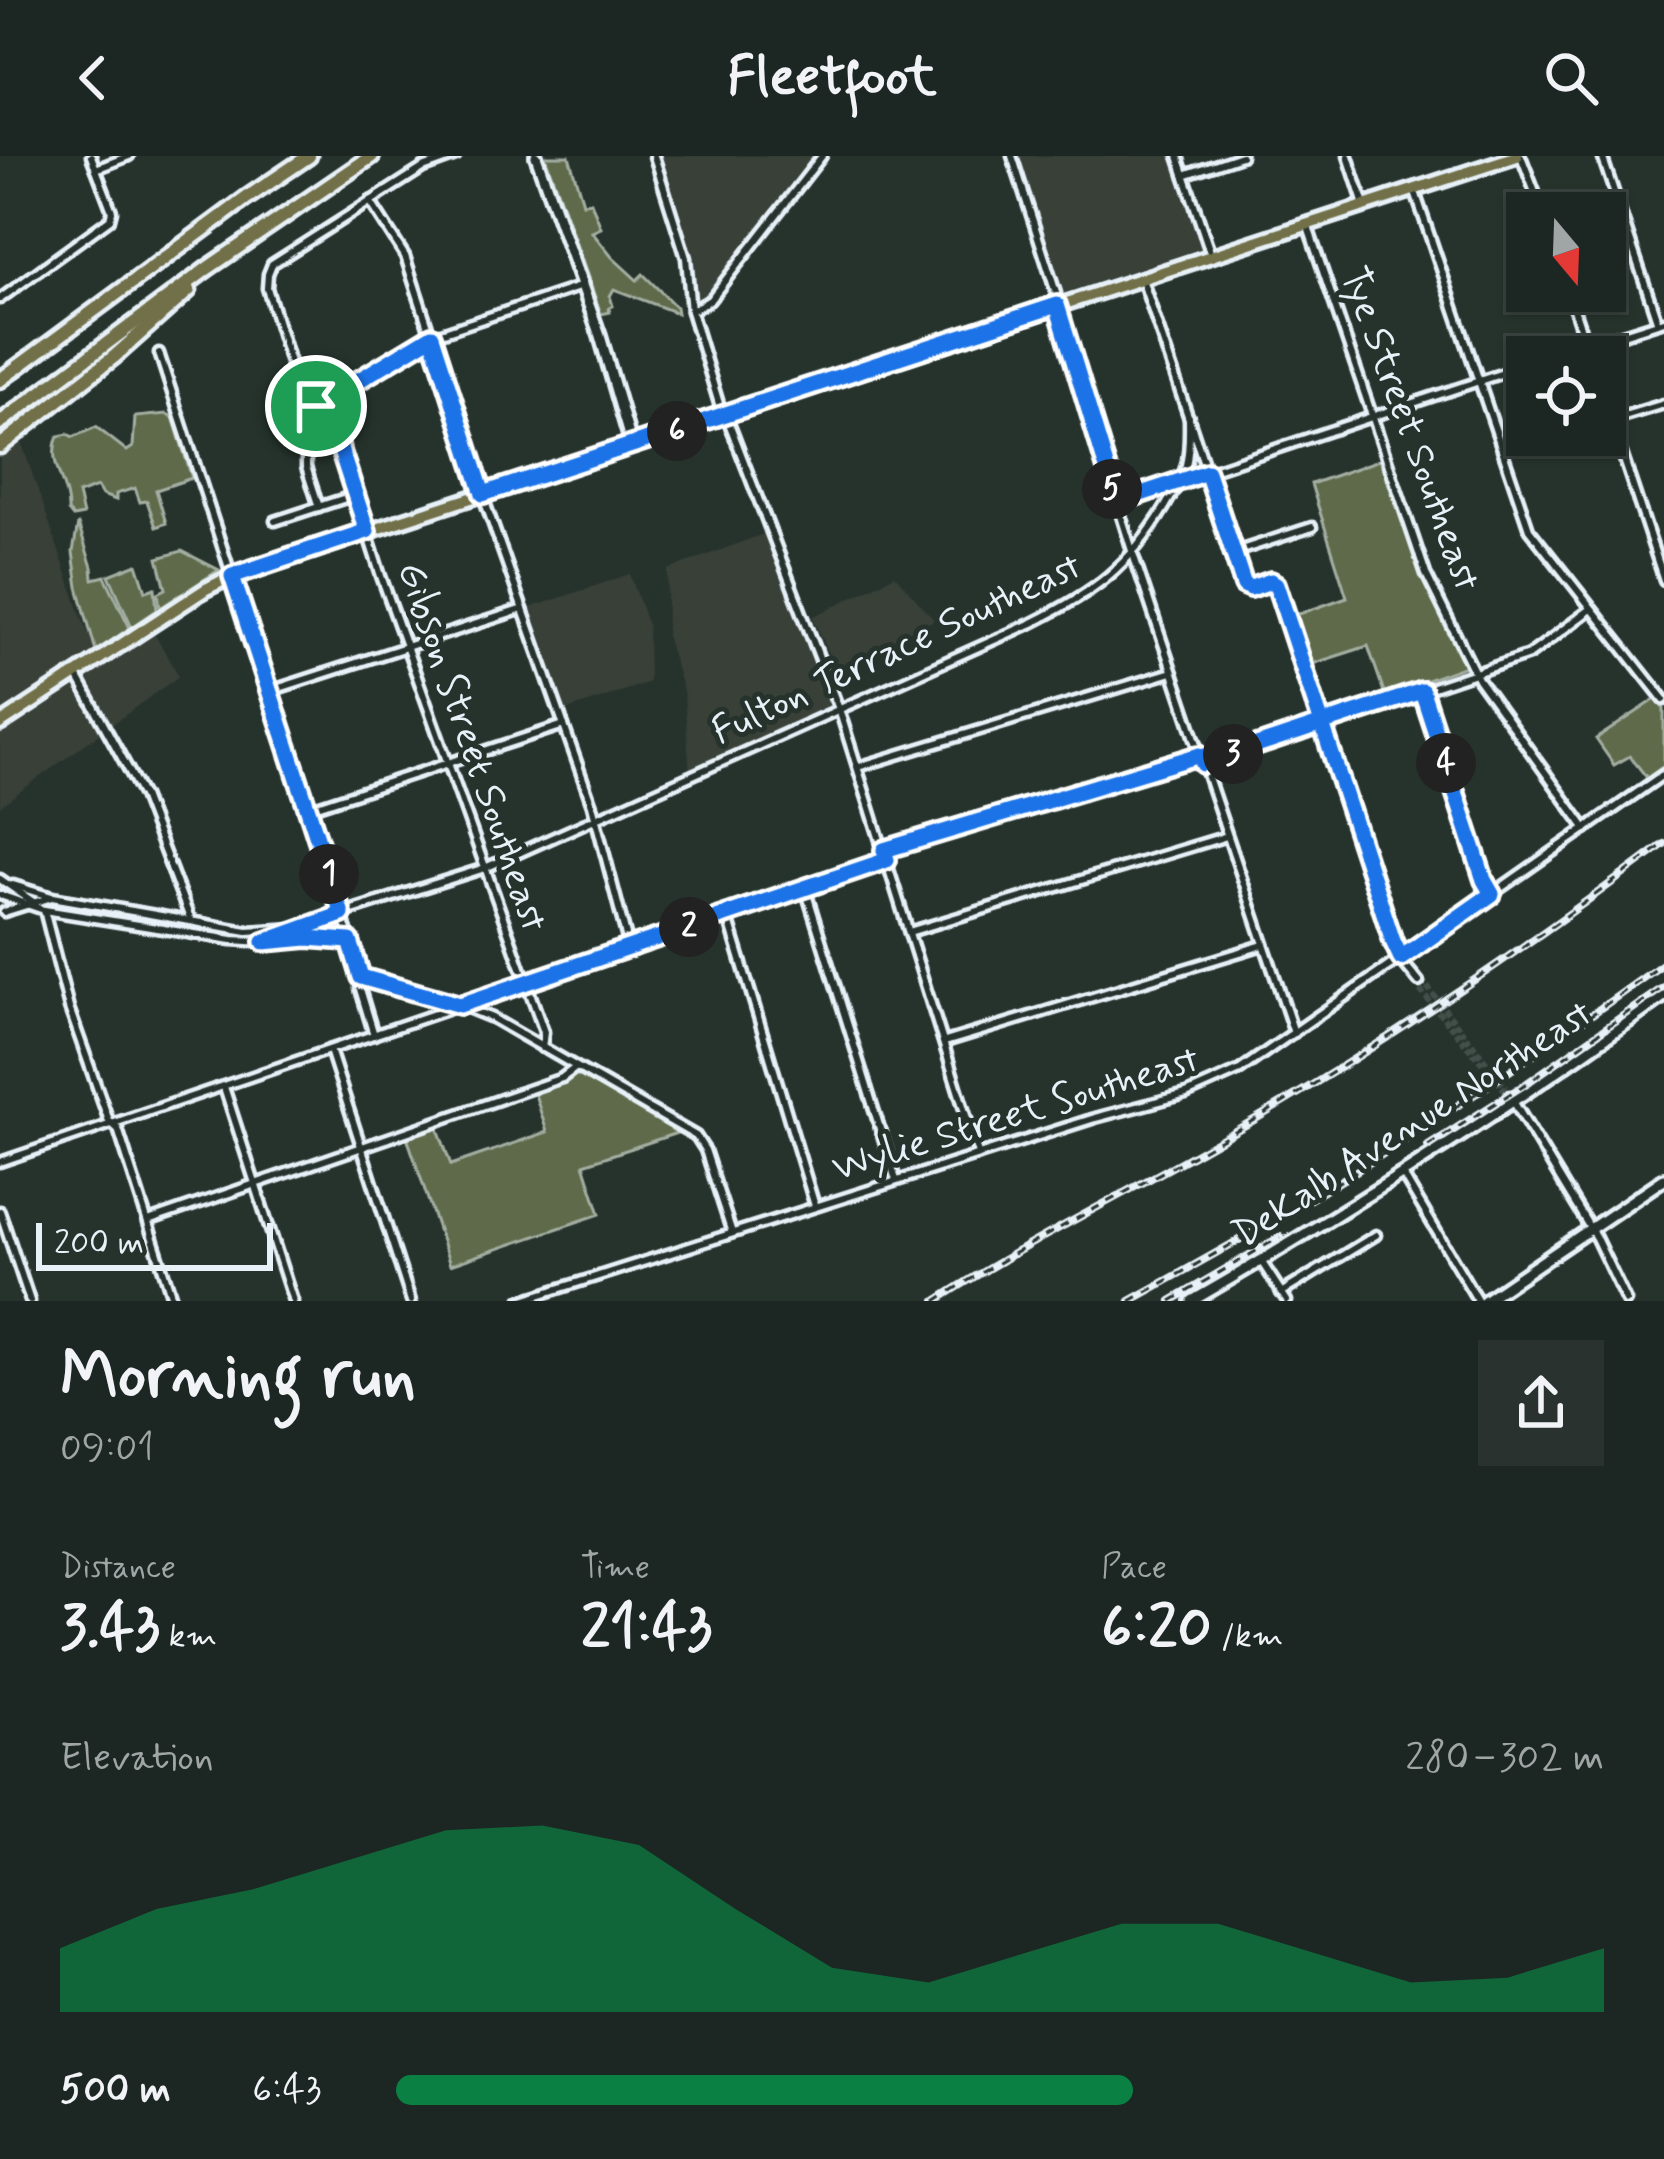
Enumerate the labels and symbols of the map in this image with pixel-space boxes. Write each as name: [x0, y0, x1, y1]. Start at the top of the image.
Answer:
north arrow: [1506, 192, 1626, 312]
street label: Tye Street Southeast: [1327, 260, 1491, 598]
pin: [265, 355, 367, 457]
pin: 6: [647, 401, 707, 461]
pin: 5: [1082, 459, 1142, 519]
street label: Fulton Terrace Southeast: [704, 542, 1090, 758]
street label: Gibson Street Southeast: [384, 555, 558, 939]
pin: 3: [1203, 724, 1263, 784]
pin: 4: [1416, 733, 1476, 793]
pin: 1: [299, 844, 359, 904]
pin: 2: [659, 897, 719, 957]
street label: DeKalb Avenue Northeast: [1223, 989, 1603, 1261]
street label: Wylie Street Southeast: [827, 1035, 1205, 1195]
scale bar: [36, 1217, 273, 1270]

